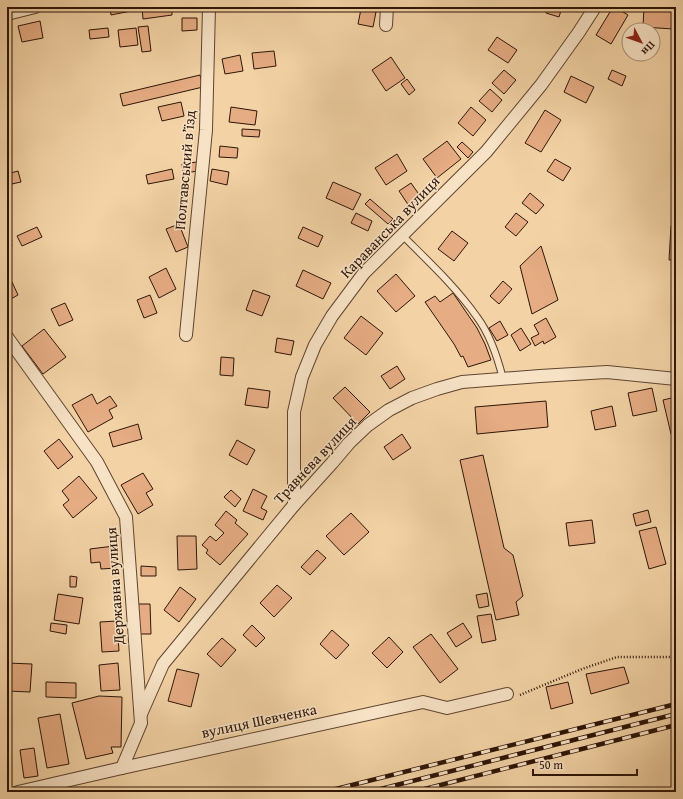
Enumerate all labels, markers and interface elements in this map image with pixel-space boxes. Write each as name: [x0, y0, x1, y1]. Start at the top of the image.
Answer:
north arrow: [621, 22, 661, 62]
text: Пн: [638, 38, 659, 59]
street label: Полтавський в’їзд: [169, 109, 200, 231]
street label: Караванська вулиця: [335, 171, 444, 283]
street label: Травнева вулиця: [269, 411, 361, 508]
street label: Державна вулиця: [100, 526, 129, 646]
street label: вулиця Шевченка: [199, 698, 319, 743]
scale bar: [533, 751, 637, 777]
text: 50 m: [539, 756, 563, 773]

